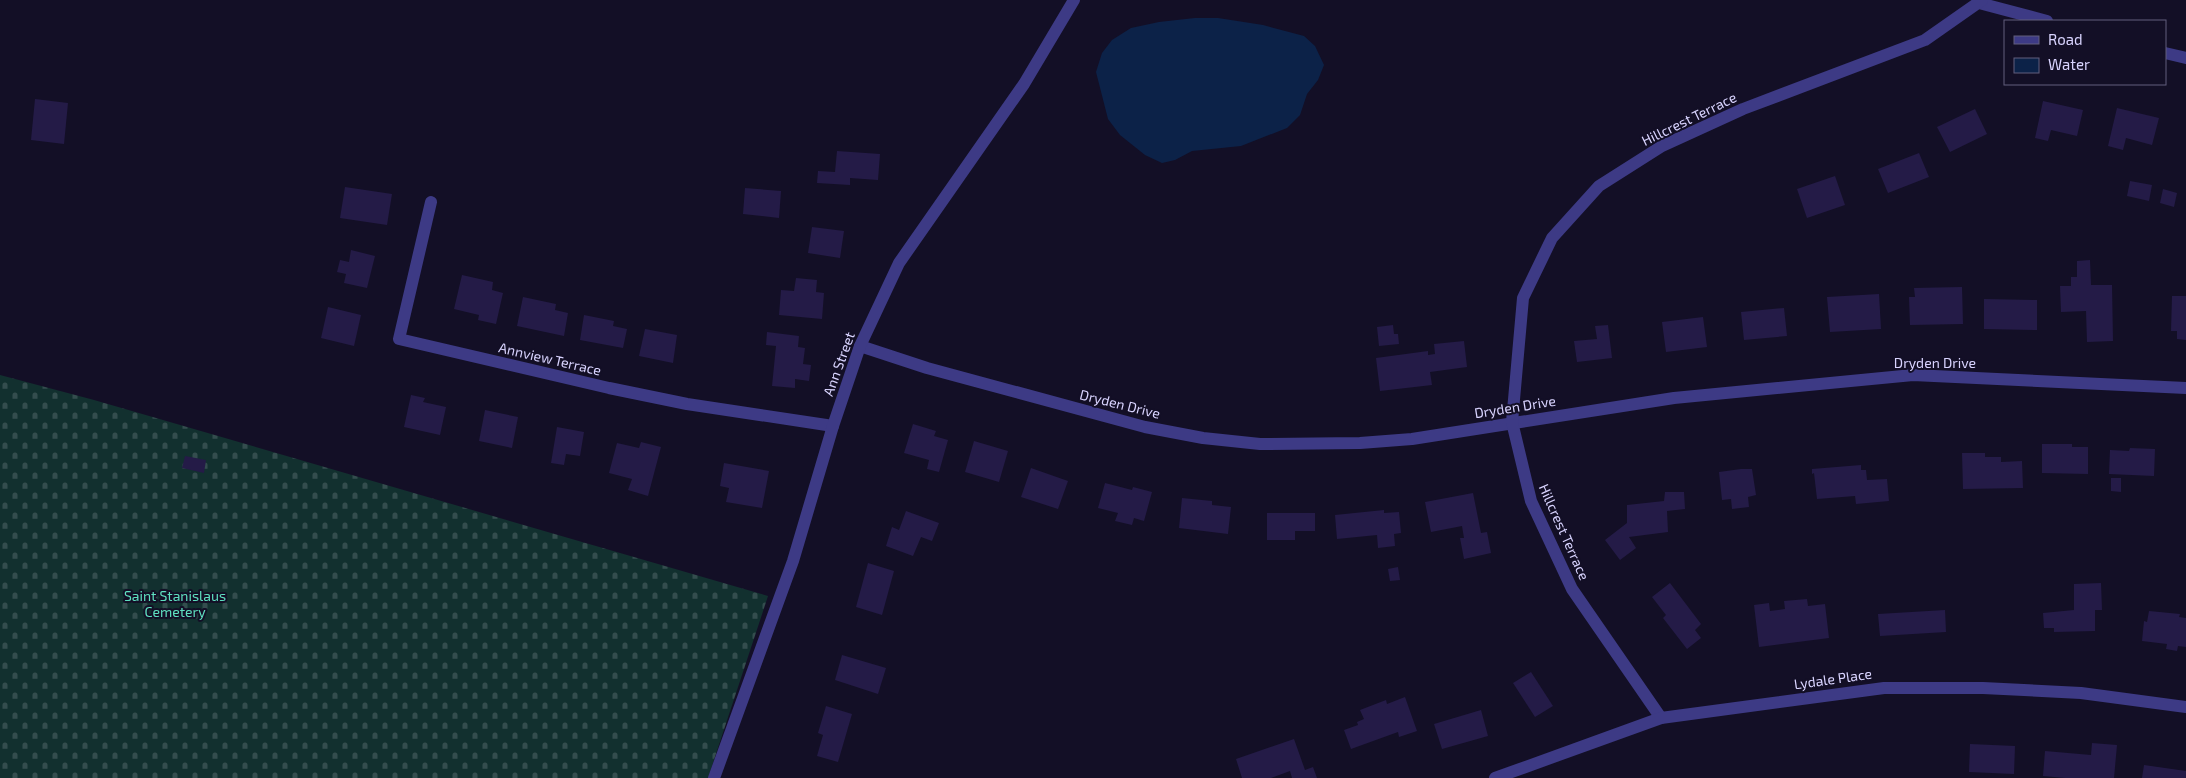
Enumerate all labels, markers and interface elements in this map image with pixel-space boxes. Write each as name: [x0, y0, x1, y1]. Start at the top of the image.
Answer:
legend: [2004, 20, 2166, 85]
text: Road: [2048, 30, 2083, 48]
text: Water: [2048, 55, 2090, 73]
street label: Hillcrest Terrace: [1639, 88, 1739, 149]
street label: Ann Street: [819, 329, 858, 398]
street label: Annview Terrace: [497, 338, 603, 379]
street label: Dryden Drive: [1894, 354, 1976, 371]
street label: Dryden Drive: [1078, 385, 1162, 422]
street label: Dryden Drive: [1473, 392, 1557, 421]
street label: Hillcrest Terrace: [1536, 481, 1593, 583]
park label: Saint Stanislaus Cemetery: [124, 587, 226, 620]
street label: Lydale Place: [1793, 665, 1873, 692]

